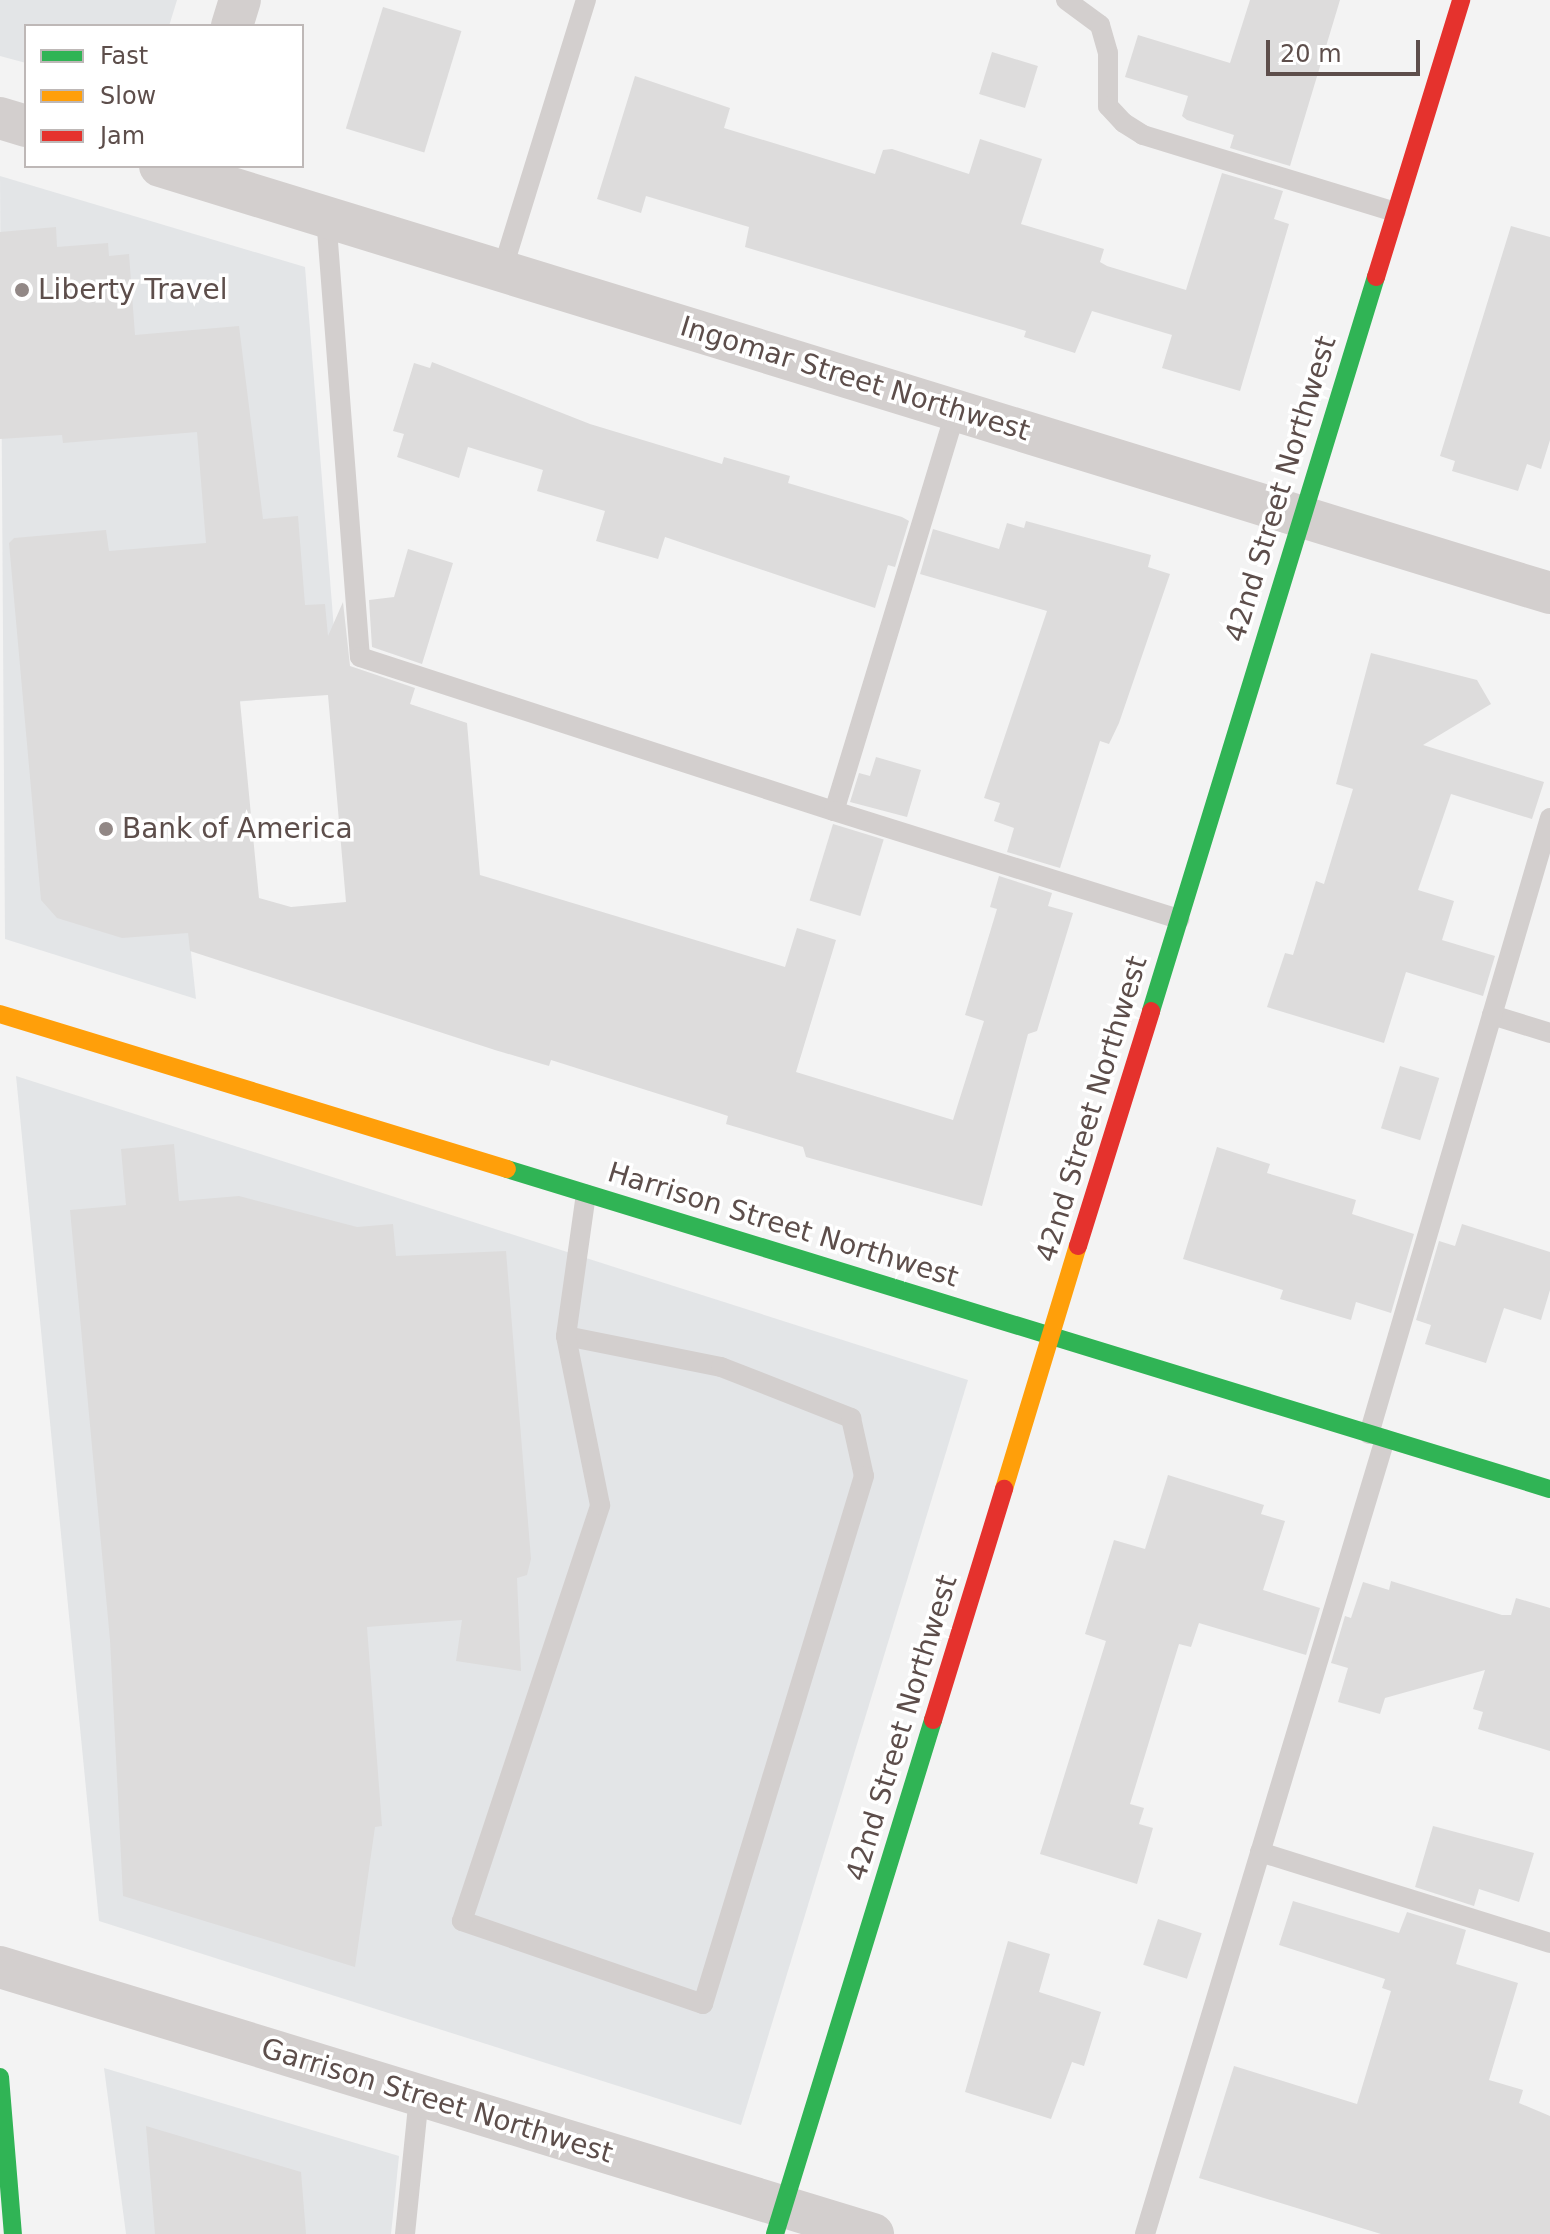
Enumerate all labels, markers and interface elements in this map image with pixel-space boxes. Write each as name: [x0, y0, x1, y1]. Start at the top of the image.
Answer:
legend: [24, 24, 304, 168]
scale bar: [1270, 24, 1424, 74]
text: 20 m: [1280, 40, 1342, 68]
text: Fast: [100, 42, 148, 70]
text: Slow: [100, 82, 156, 110]
text: Jam: [100, 122, 145, 150]
place label: Liberty Travel: [38, 273, 228, 307]
marker: Liberty Travel: [13, 281, 31, 299]
street label: Ingomar Street Northwest: [676, 310, 1034, 448]
street label: 42nd Street Northwest: [1218, 332, 1344, 646]
place label: Bank of America: [122, 812, 353, 846]
marker: Bank of America: [97, 820, 115, 838]
street label: 42nd Street Northwest: [1029, 952, 1155, 1266]
street label: Harrison Street Northwest: [604, 1156, 962, 1294]
street label: 42nd Street Northwest: [839, 1571, 965, 1885]
street label: Garrison Street Northwest: [257, 2032, 617, 2170]

